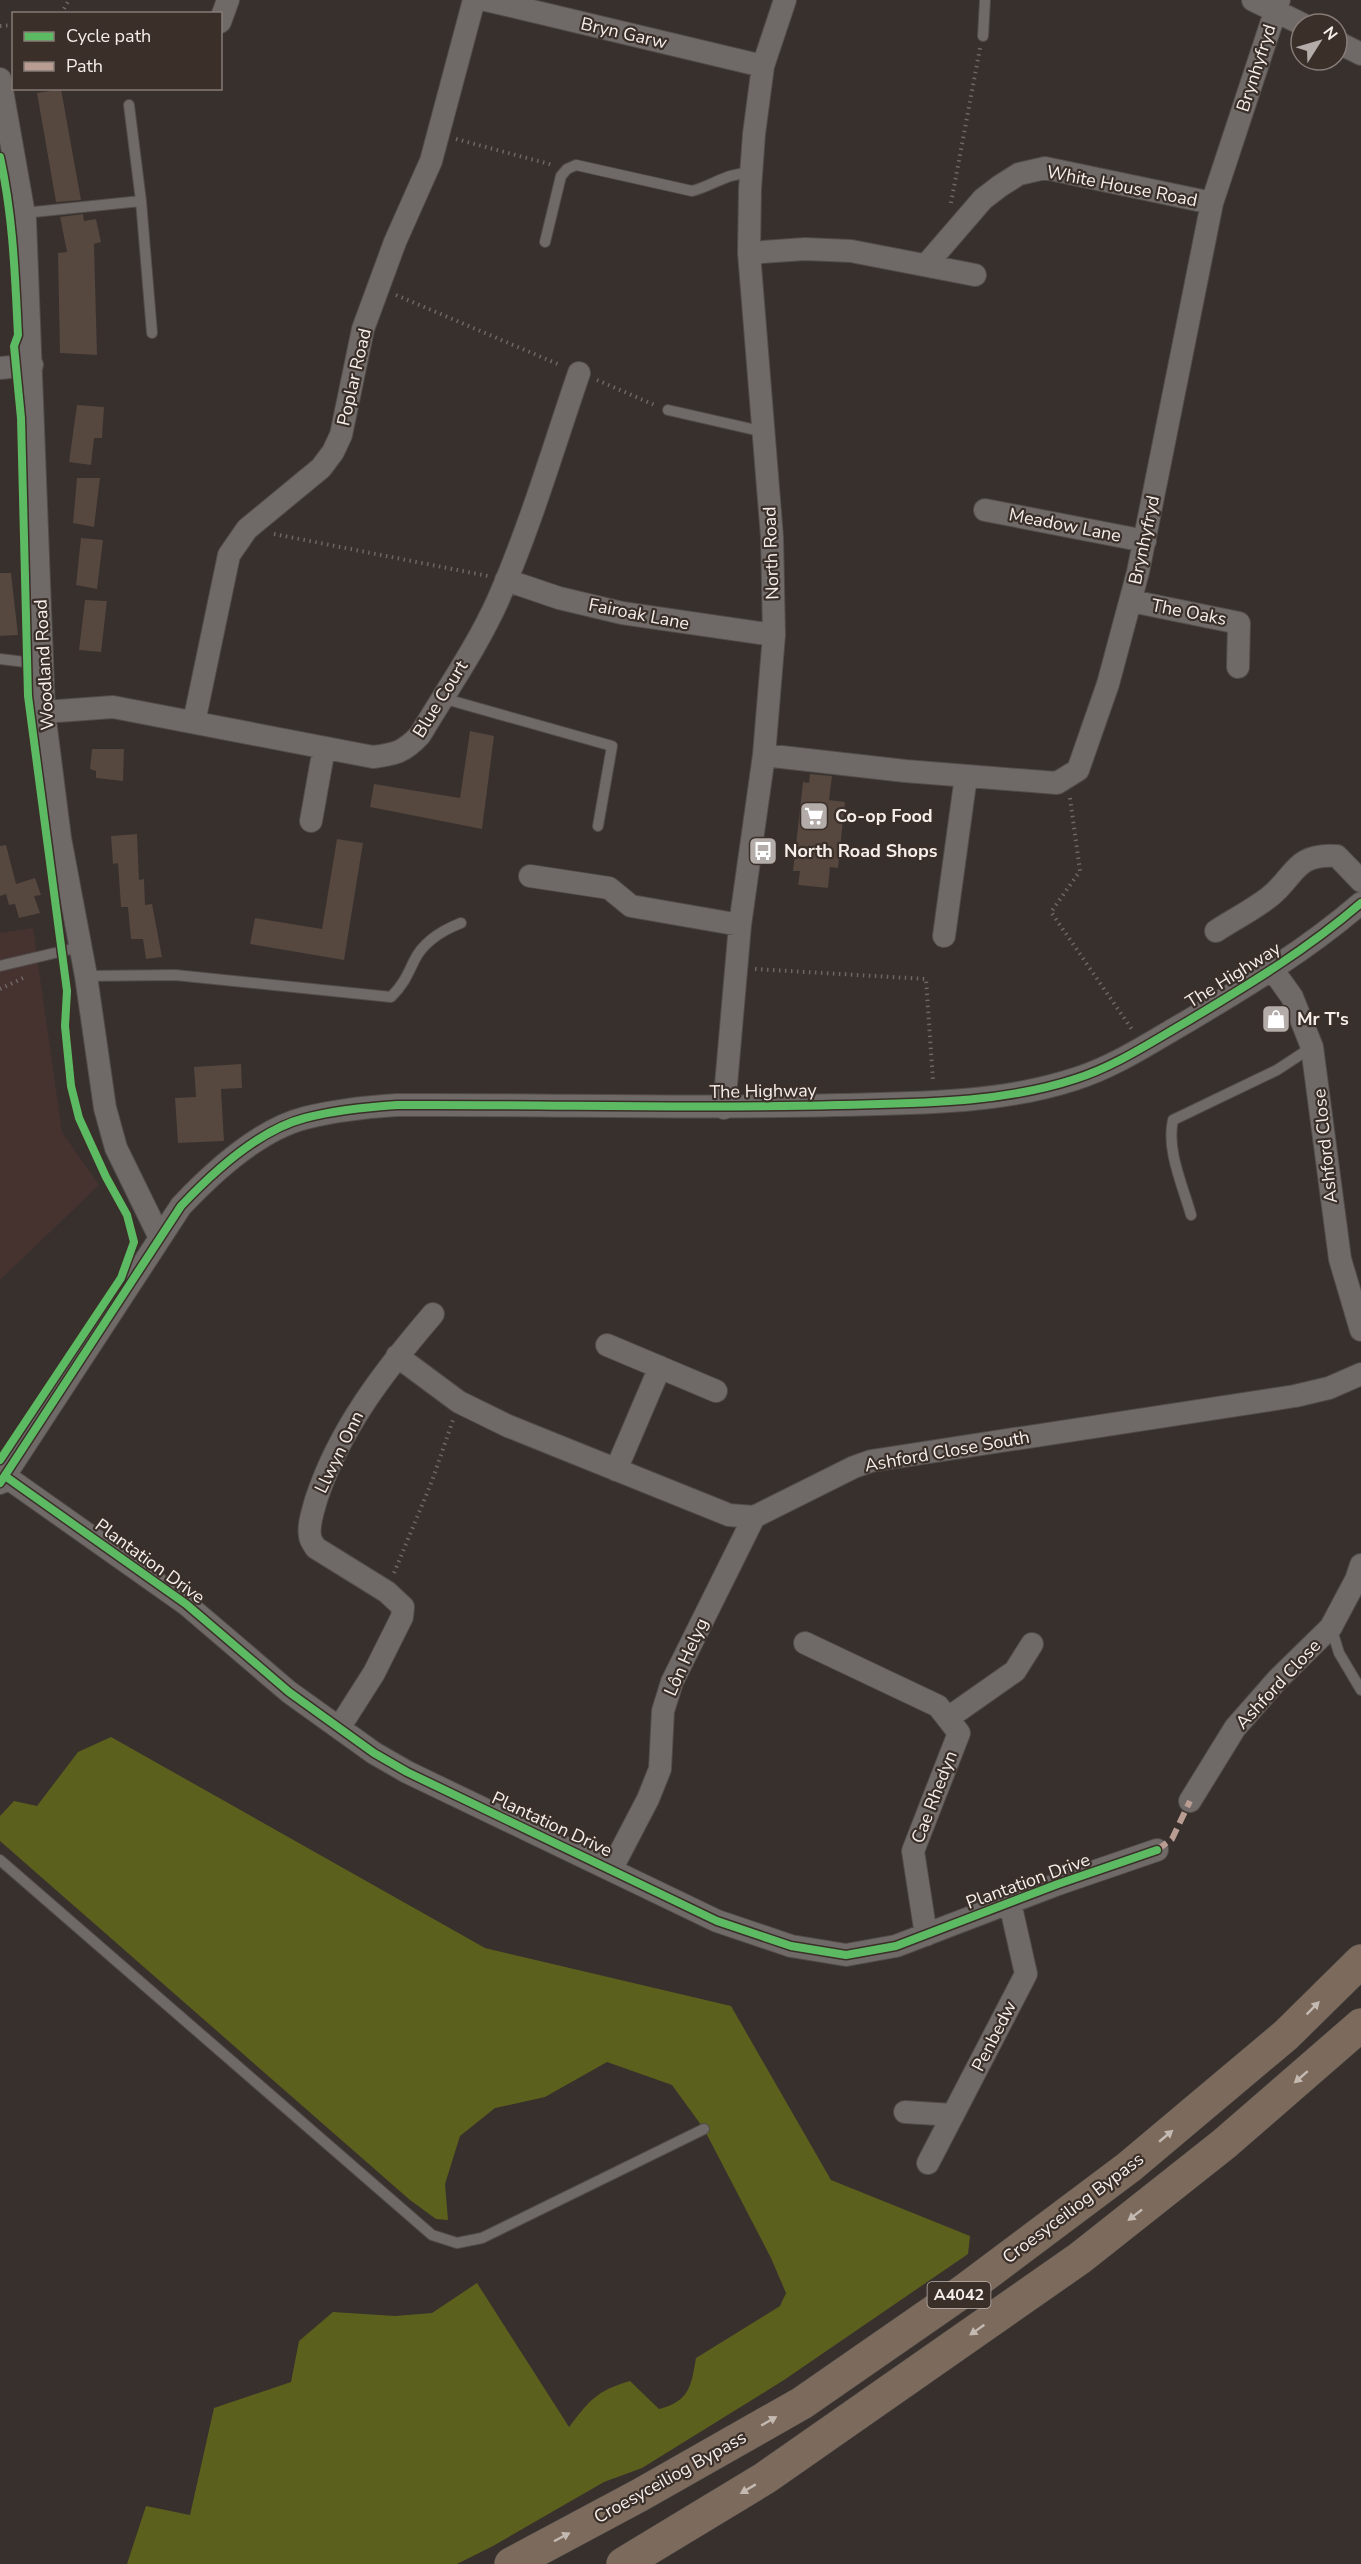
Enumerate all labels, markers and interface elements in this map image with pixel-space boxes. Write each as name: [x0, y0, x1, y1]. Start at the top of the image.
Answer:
street label: Bryn Garw: [578, 11, 670, 55]
legend: [12, 12, 222, 90]
north arrow: [1289, 12, 1349, 72]
street label: Brynhyfryd: [1231, 21, 1281, 115]
text: N: [1318, 22, 1343, 45]
text: Cycle path: [66, 24, 151, 48]
text: Path: [66, 54, 103, 78]
street label: White House Road: [1045, 160, 1199, 212]
street label: Poplar Road: [331, 326, 377, 428]
street label: Brynhyfryd: [1123, 493, 1165, 587]
street label: Meadow Lane: [1007, 502, 1123, 548]
street label: North Road: [757, 506, 785, 600]
street label: Fairoak Lane: [587, 593, 691, 635]
street label: The Oaks: [1149, 593, 1229, 631]
street label: Woodland Road: [29, 599, 59, 731]
street label: Blue Court: [407, 655, 473, 742]
supermarket icon: Co-op Food: [798, 800, 830, 832]
place label: Co-op Food: [835, 804, 933, 828]
bus stop icon: North Road Shops: [747, 835, 779, 867]
place label: North Road Shops: [784, 839, 938, 863]
street label: The Highway: [1181, 936, 1286, 1014]
shop icon: Mr T's: [1260, 1003, 1292, 1035]
place label: Mr T's: [1297, 1007, 1349, 1031]
street label: The Highway: [709, 1078, 818, 1104]
street label: Ashford Close: [1307, 1088, 1343, 1204]
street label: Llwyn Onn: [309, 1407, 369, 1497]
street label: Ashford Close South: [863, 1425, 1031, 1477]
street label: Plantation Drive: [90, 1513, 210, 1609]
street label: Lôn Helyg: [658, 1614, 714, 1700]
street label: Ashford Close: [1230, 1634, 1326, 1734]
street label: Cae Rhedyn: [905, 1747, 963, 1847]
street label: Plantation Drive: [488, 1786, 616, 1862]
street label: Plantation Drive: [963, 1847, 1093, 1915]
street label: Penbedw: [966, 1996, 1022, 2076]
one-way arrow: [1306, 2001, 1321, 2015]
one-way arrow: [1294, 2070, 1309, 2083]
one-way arrow: [1158, 2129, 1174, 2142]
street label: Croesyceiliog Bypass: [997, 2147, 1149, 2269]
one-way arrow: [1127, 2208, 1142, 2220]
road number: A4042: [928, 2282, 990, 2308]
one-way arrow: [970, 2324, 986, 2336]
one-way arrow: [761, 2416, 778, 2426]
street label: Croesyceiliog Bypass: [589, 2425, 751, 2529]
one-way arrow: [740, 2483, 756, 2494]
one-way arrow: [554, 2532, 571, 2541]

